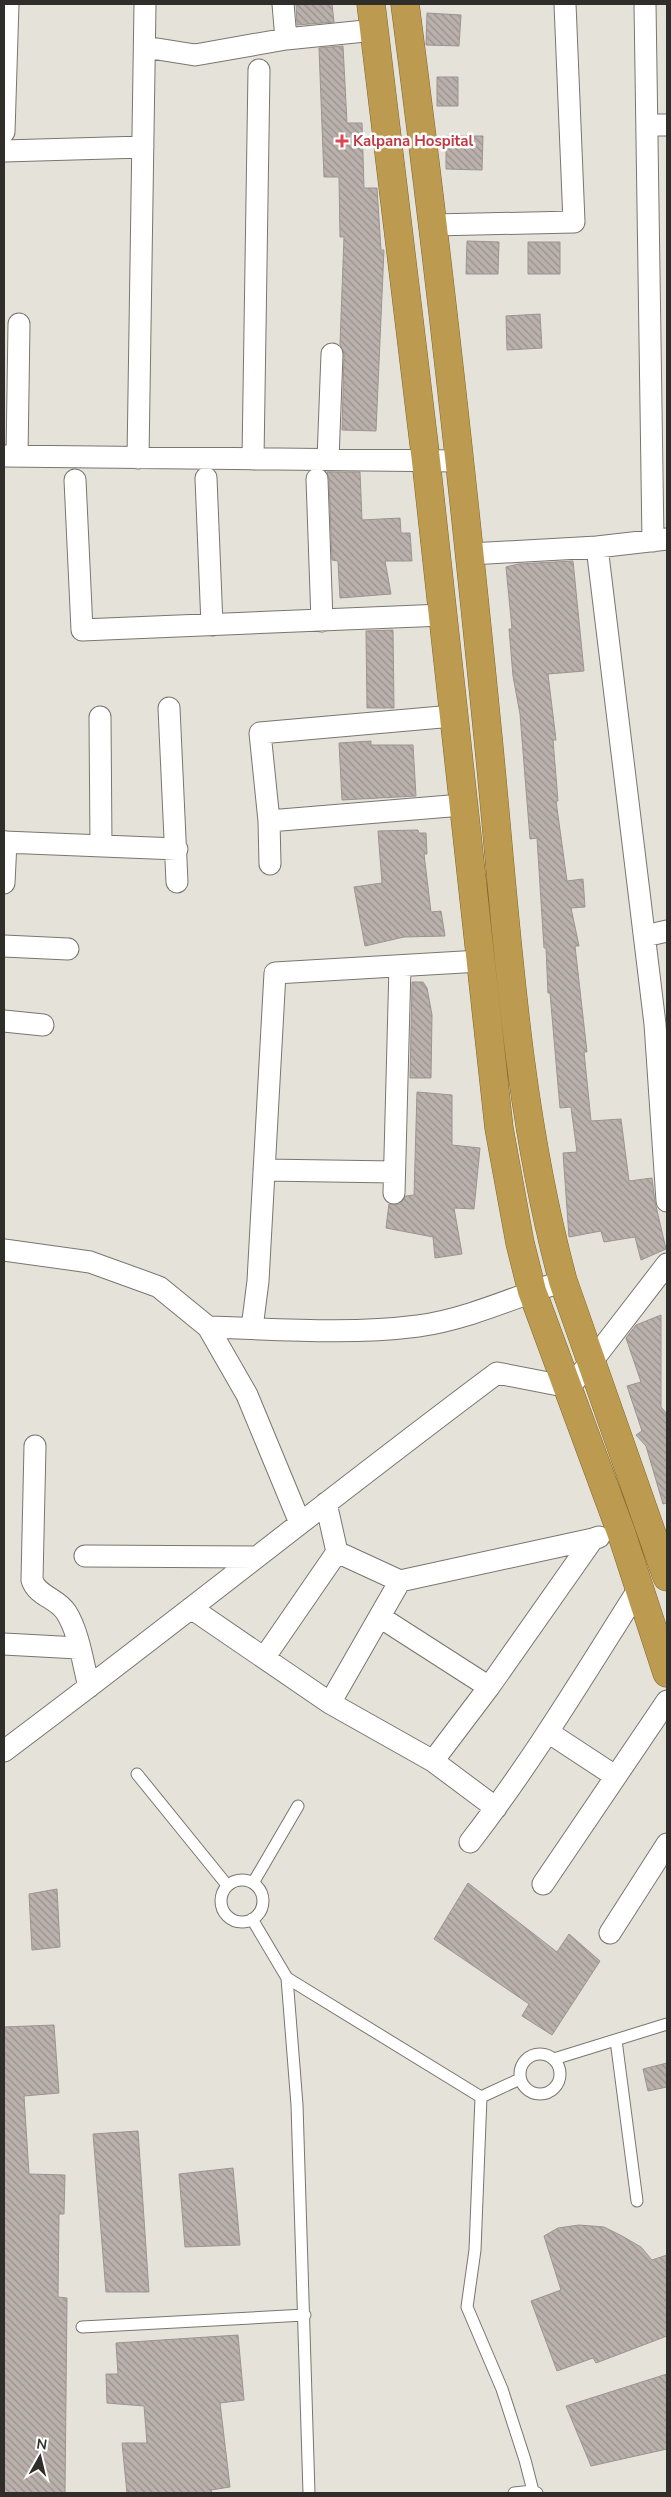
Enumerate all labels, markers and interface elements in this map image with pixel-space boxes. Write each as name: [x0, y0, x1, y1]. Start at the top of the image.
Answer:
place label: Kalpana Hospital: [353, 131, 474, 151]
marker: Kalpana Hospital: [335, 134, 349, 148]
north arrow: [15, 2432, 65, 2482]
text: N: [35, 2434, 48, 2455]

